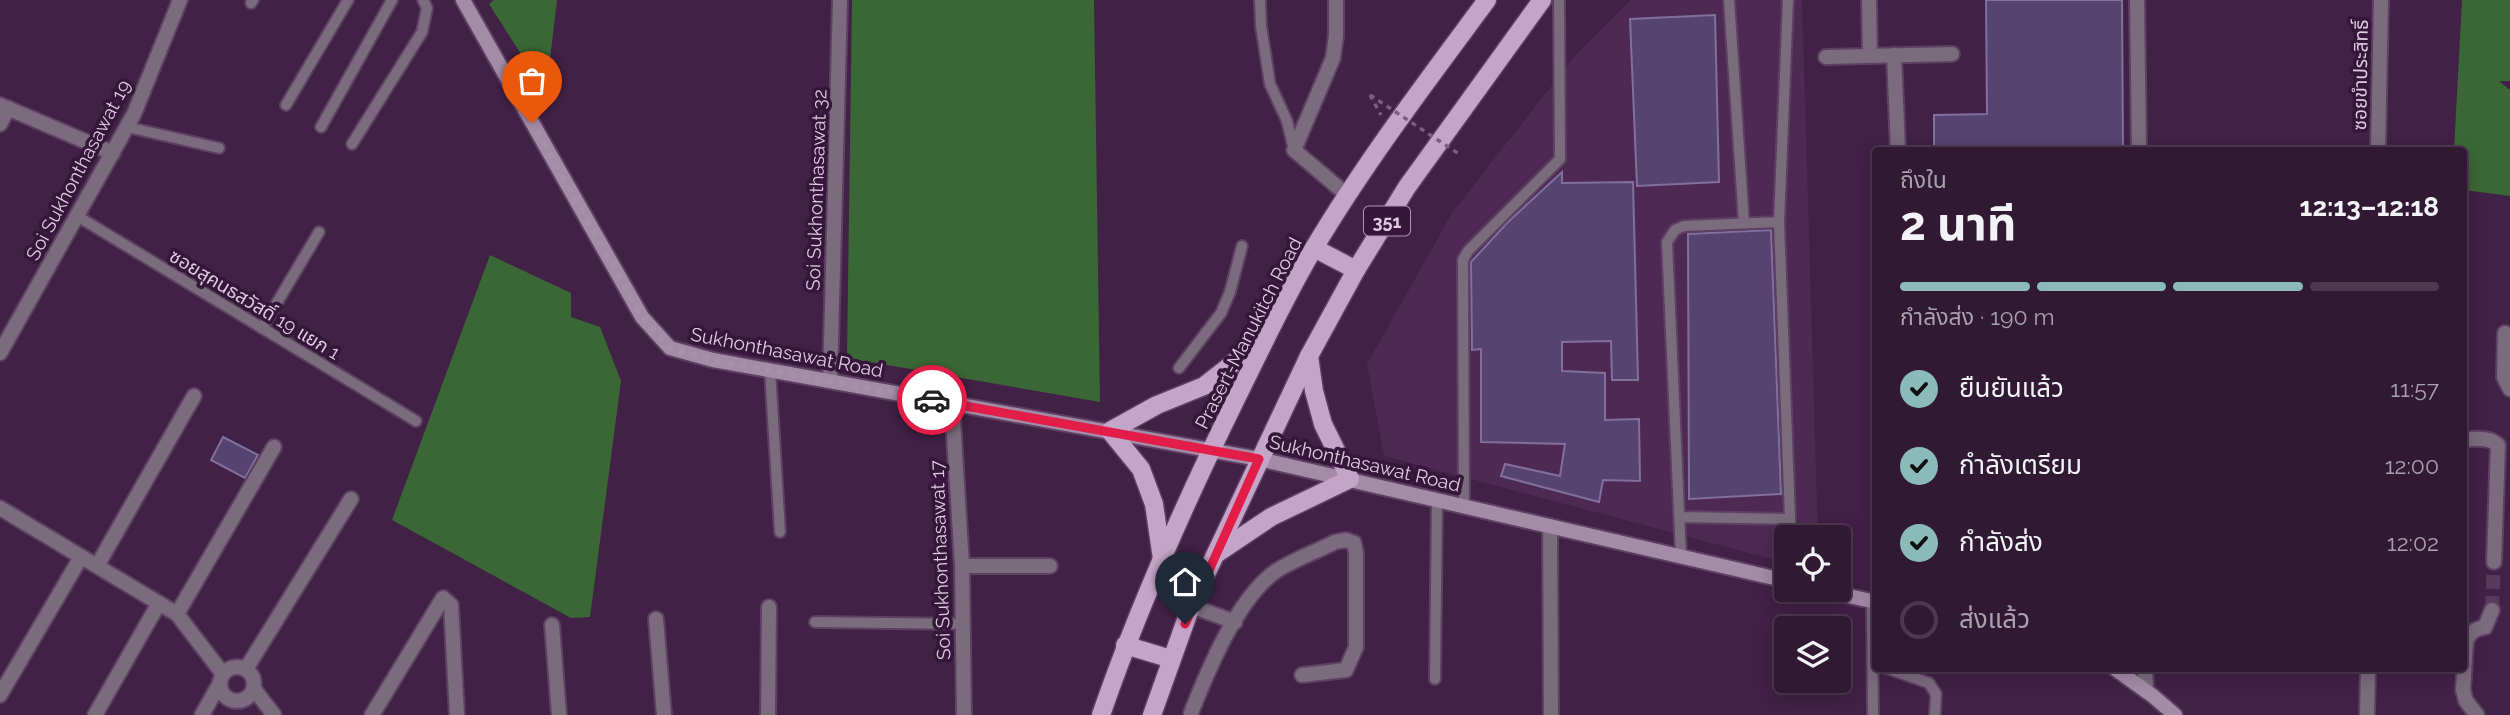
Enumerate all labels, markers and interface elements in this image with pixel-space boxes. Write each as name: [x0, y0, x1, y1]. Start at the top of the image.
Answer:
street label: ซอยขำประสิทธิ์: [2348, 19, 2372, 131]
pin: [502, 51, 562, 123]
icon: bag: [513, 62, 551, 100]
street label: Soi Sukhonthasawat 19: [21, 76, 135, 264]
street label: Soi Sukhonthasawat 32: [801, 89, 831, 291]
text: ถึงใน: [1900, 166, 1947, 193]
text: 12:13–12:18: [2300, 192, 2439, 222]
text: 2 นาที: [1900, 197, 2016, 251]
road number: 351: [1364, 206, 1410, 236]
street label: Prasert-Manukitch Road: [1190, 234, 1306, 432]
street label: ซอยสุคนธสวัสดิ์ 19 แยก 1: [165, 244, 344, 364]
text: กำลังส่ง · 190 m: [1900, 303, 2055, 330]
street label: Sukhonthasawat Road: [689, 323, 885, 381]
courier: [897, 365, 967, 435]
icon: check: [1900, 370, 1938, 408]
text: ยืนยันแล้ว: [1959, 373, 2064, 403]
text: 11:57: [2390, 375, 2439, 402]
icon: car: [913, 381, 951, 419]
street label: Sukhonthasawat Road: [1267, 430, 1463, 496]
icon: check: [1900, 447, 1938, 485]
text: กำลังเตรียม: [1959, 450, 2082, 480]
text: 12:00: [2385, 452, 2439, 479]
street label: Soi Sukhonthasawat 17: [926, 460, 954, 660]
icon: check: [1900, 524, 1938, 562]
map controls: [1774, 525, 1851, 693]
button: locate: [1774, 525, 1851, 602]
text: กำลังส่ง: [1959, 527, 2043, 557]
text: 12:02: [2387, 529, 2439, 556]
pin: [1155, 552, 1215, 624]
icon: home: [1166, 563, 1204, 601]
text: ส่งแล้ว: [1959, 604, 2030, 634]
button: layers: [1774, 616, 1851, 693]

